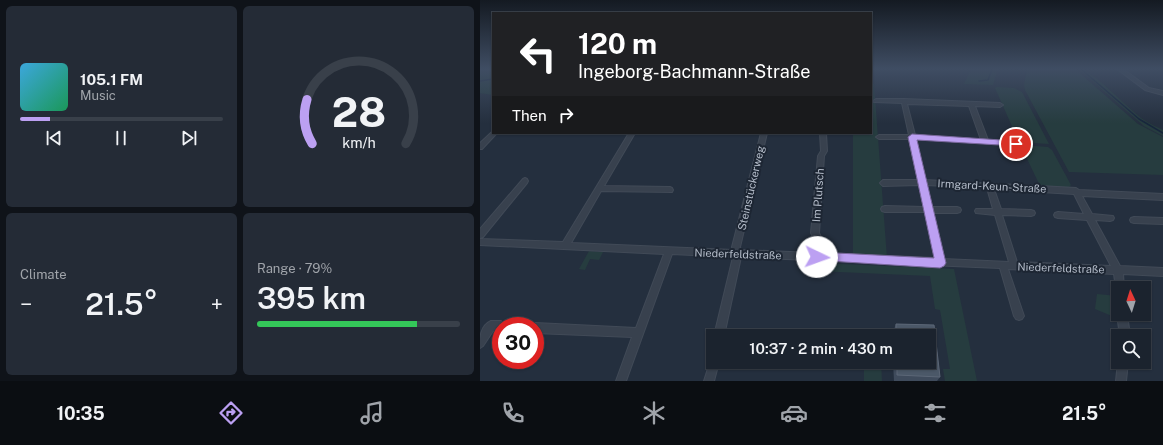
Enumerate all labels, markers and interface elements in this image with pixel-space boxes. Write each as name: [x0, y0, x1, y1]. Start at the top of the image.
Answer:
text: 120 m: [578, 27, 657, 60]
icon: left: [512, 28, 564, 80]
text: Ingeborg-Bachmann-Straße: [578, 61, 810, 82]
text: 105.1 FM: [80, 71, 143, 88]
text: 28: [331, 87, 386, 136]
text: Music: [80, 88, 116, 103]
icon: right: [555, 104, 577, 126]
text: Then: [512, 107, 547, 124]
icon: previous: [43, 127, 65, 149]
icon: pause: [110, 127, 132, 149]
icon: next: [178, 127, 200, 149]
pin: [999, 127, 1033, 161]
icon: arrive: [1005, 133, 1027, 155]
text: km/h: [342, 134, 375, 151]
street label: Steinstückerweg: [735, 144, 767, 232]
street label: Im Plutsch: [810, 168, 826, 222]
street label: Irmgard-Keun-Straße: [937, 177, 1047, 195]
position arrow: [796, 236, 838, 278]
street label: Niederfeldstraße: [694, 246, 782, 262]
street label: Niederfeldstraße: [1017, 260, 1105, 276]
text: Range · 79%: [257, 261, 332, 276]
text: Climate: [20, 267, 67, 282]
text: 395 km: [257, 280, 366, 316]
north arrow: [1111, 281, 1151, 321]
map controls: [1111, 281, 1151, 369]
text: 21.5°: [85, 286, 158, 322]
text: −: [20, 291, 32, 317]
text: +: [211, 291, 223, 317]
speed limit sign: 30: [492, 317, 544, 369]
button: search: [1111, 329, 1151, 369]
text: 10:37 · 2 min · 430 m: [749, 340, 893, 357]
icon: directions: [217, 399, 245, 427]
icon: music: [358, 399, 386, 427]
icon: phone: [499, 399, 527, 427]
icon: climate: [640, 399, 668, 427]
icon: car: [780, 399, 808, 427]
icon: filters: [921, 399, 949, 427]
text: 10:35: [56, 403, 105, 424]
text: 21.5°: [1062, 403, 1107, 424]

